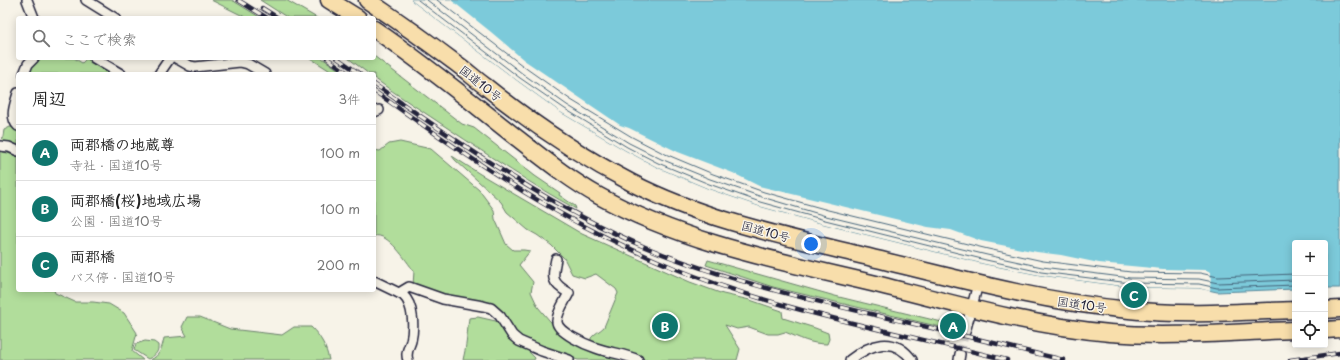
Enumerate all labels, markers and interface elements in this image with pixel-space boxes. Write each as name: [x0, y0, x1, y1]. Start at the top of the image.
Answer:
search box: [16, 16, 376, 60]
icon: search: [30, 27, 52, 49]
text: ここで検索: [62, 27, 137, 50]
street label: 国道10号: [456, 60, 506, 106]
text: 周辺: [32, 85, 66, 111]
text: 3件: [338, 89, 360, 108]
text: 両郡橋の地蔵尊: [70, 132, 175, 155]
text: A: [40, 143, 50, 162]
text: 100 m: [320, 143, 360, 162]
text: 寺社 · 国道10号: [70, 155, 163, 174]
text: 両郡橋(桜)地域広場: [70, 188, 201, 211]
text: B: [41, 199, 49, 218]
text: 100 m: [320, 199, 360, 218]
text: 公園 · 国道10号: [70, 211, 163, 230]
street label: 国道10号: [739, 216, 793, 246]
your location: [801, 234, 821, 254]
map controls: [1292, 240, 1328, 348]
button: +: [1292, 240, 1328, 276]
text: 両郡橋: [70, 244, 115, 267]
text: C: [40, 255, 50, 274]
text: 200 m: [317, 255, 360, 274]
text: バス停 · 国道10号: [70, 267, 176, 286]
button: −: [1292, 276, 1328, 312]
pin: C: [1121, 280, 1147, 310]
street label: 国道10号: [1056, 292, 1108, 316]
pin: B: [652, 311, 678, 341]
pin: A: [940, 311, 966, 341]
button: locate: [1292, 312, 1328, 348]

